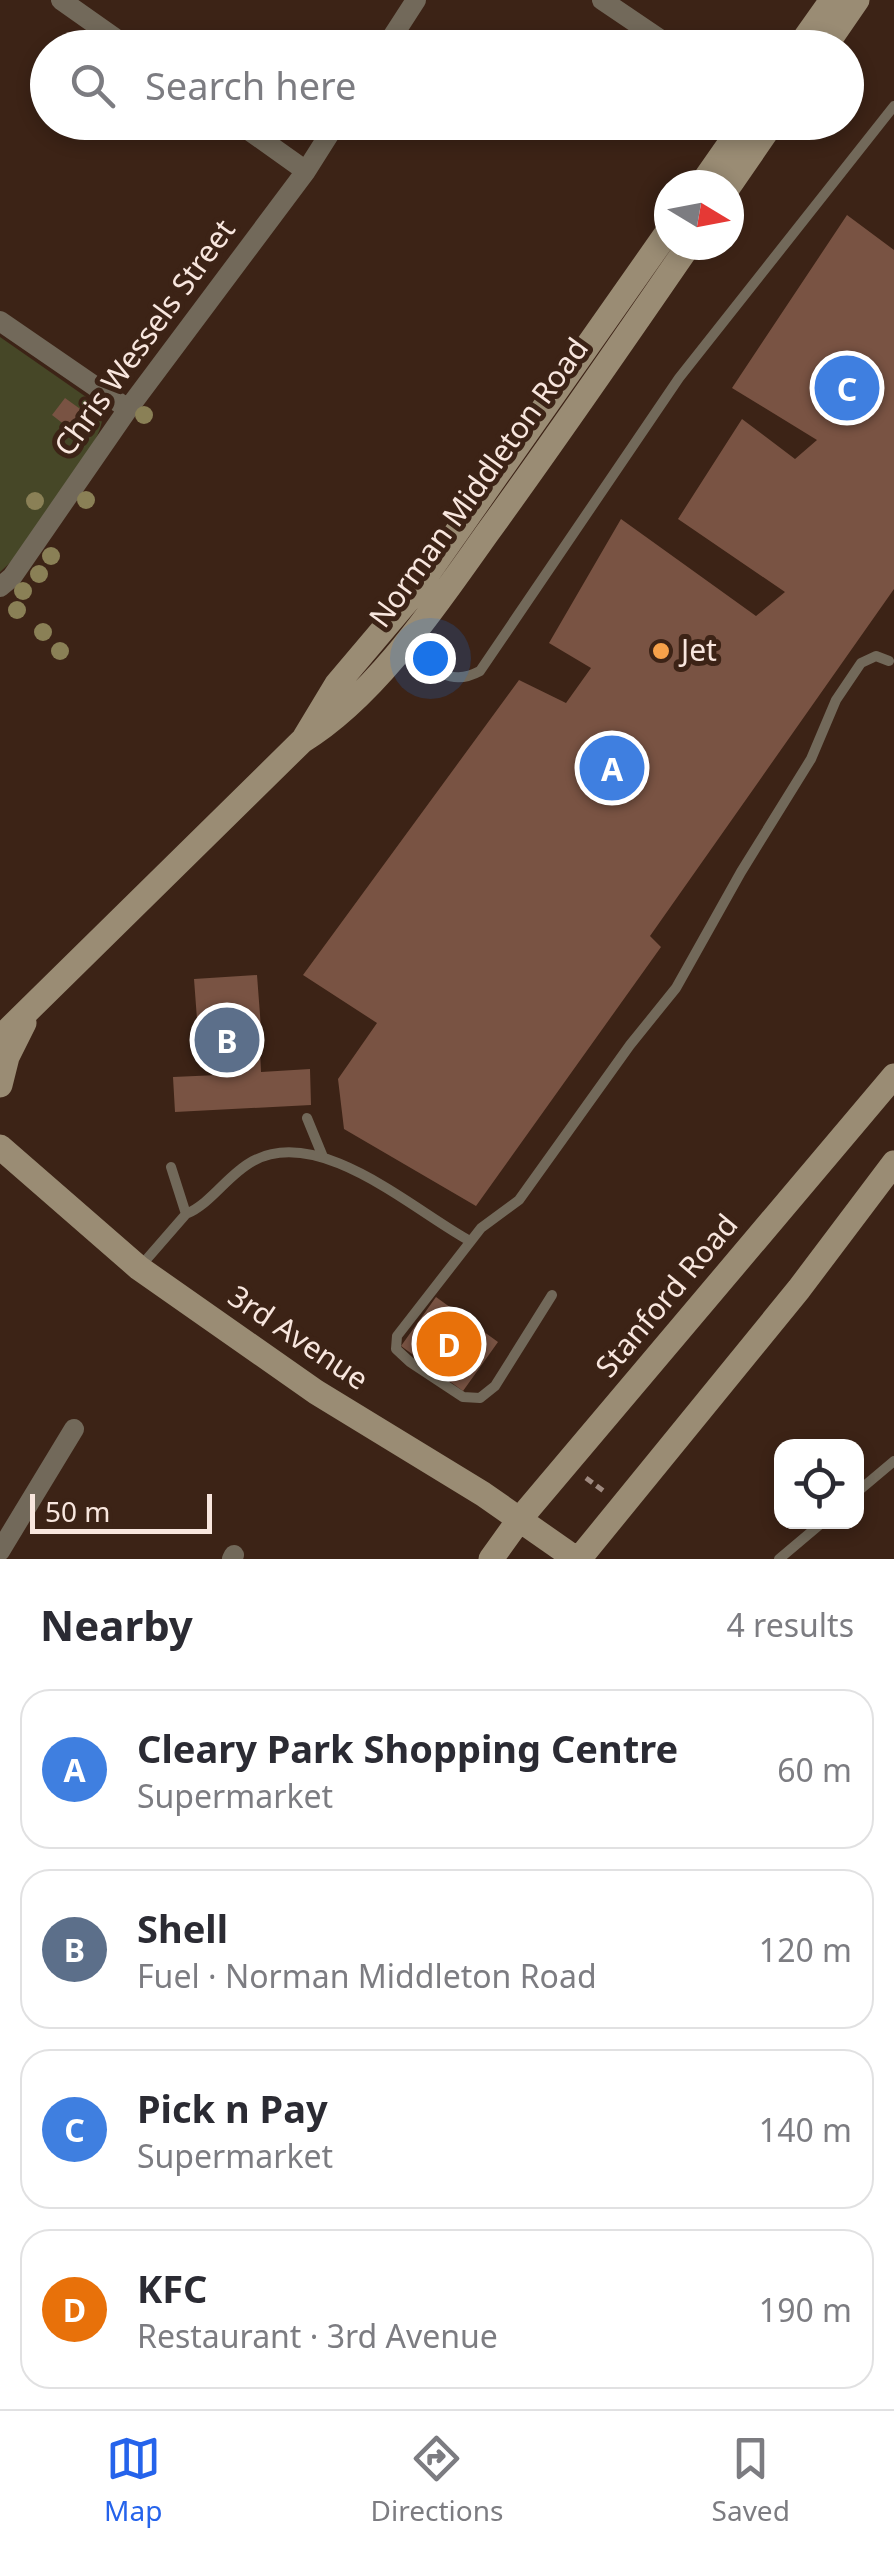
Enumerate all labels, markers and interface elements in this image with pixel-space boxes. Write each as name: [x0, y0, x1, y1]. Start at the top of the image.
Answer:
search box: [30, 30, 864, 140]
icon: search: [65, 58, 120, 113]
text: Search here: [145, 59, 356, 111]
north arrow: [654, 170, 744, 260]
street label: Chris Wessels Street: [44, 210, 244, 464]
street label: Norman Middleton Road: [359, 329, 597, 635]
pin: C: [814, 350, 880, 426]
place label: Jet: [678, 629, 717, 670]
your location: [405, 633, 456, 684]
marker: Jet: [650, 640, 672, 662]
pin: A: [580, 730, 644, 806]
pin: B: [194, 1002, 260, 1078]
street label: Stanford Road: [585, 1205, 746, 1385]
street label: 3rd Avenue: [221, 1275, 377, 1399]
pin: D: [416, 1306, 482, 1382]
map controls: [774, 1439, 864, 1529]
button: locate: [774, 1439, 864, 1529]
scale bar: [30, 1489, 212, 1534]
text: 50 m: [45, 1492, 111, 1530]
text: Nearby: [40, 1596, 193, 1653]
text: 4 results: [727, 1603, 854, 1646]
text: Cleary Park Shopping Centre: [137, 1722, 678, 1774]
text: A: [63, 1748, 86, 1791]
text: 60 m: [777, 1748, 852, 1791]
text: Supermarket: [137, 1774, 333, 1817]
text: Shell: [137, 1902, 228, 1954]
text: B: [64, 1928, 85, 1971]
text: 120 m: [759, 1928, 852, 1971]
text: Fuel · Norman Middleton Road: [137, 1954, 597, 1997]
text: Pick n Pay: [137, 2082, 328, 2134]
text: C: [64, 2108, 85, 2151]
text: 140 m: [759, 2108, 852, 2151]
text: Supermarket: [137, 2134, 333, 2177]
text: KFC: [137, 2262, 208, 2314]
text: D: [63, 2288, 86, 2331]
text: 190 m: [759, 2288, 852, 2331]
text: Restaurant · 3rd Avenue: [137, 2314, 498, 2357]
tab: Map: [104, 2431, 162, 2529]
tab: Directions: [371, 2431, 503, 2529]
tab: Saved: [712, 2431, 790, 2529]

